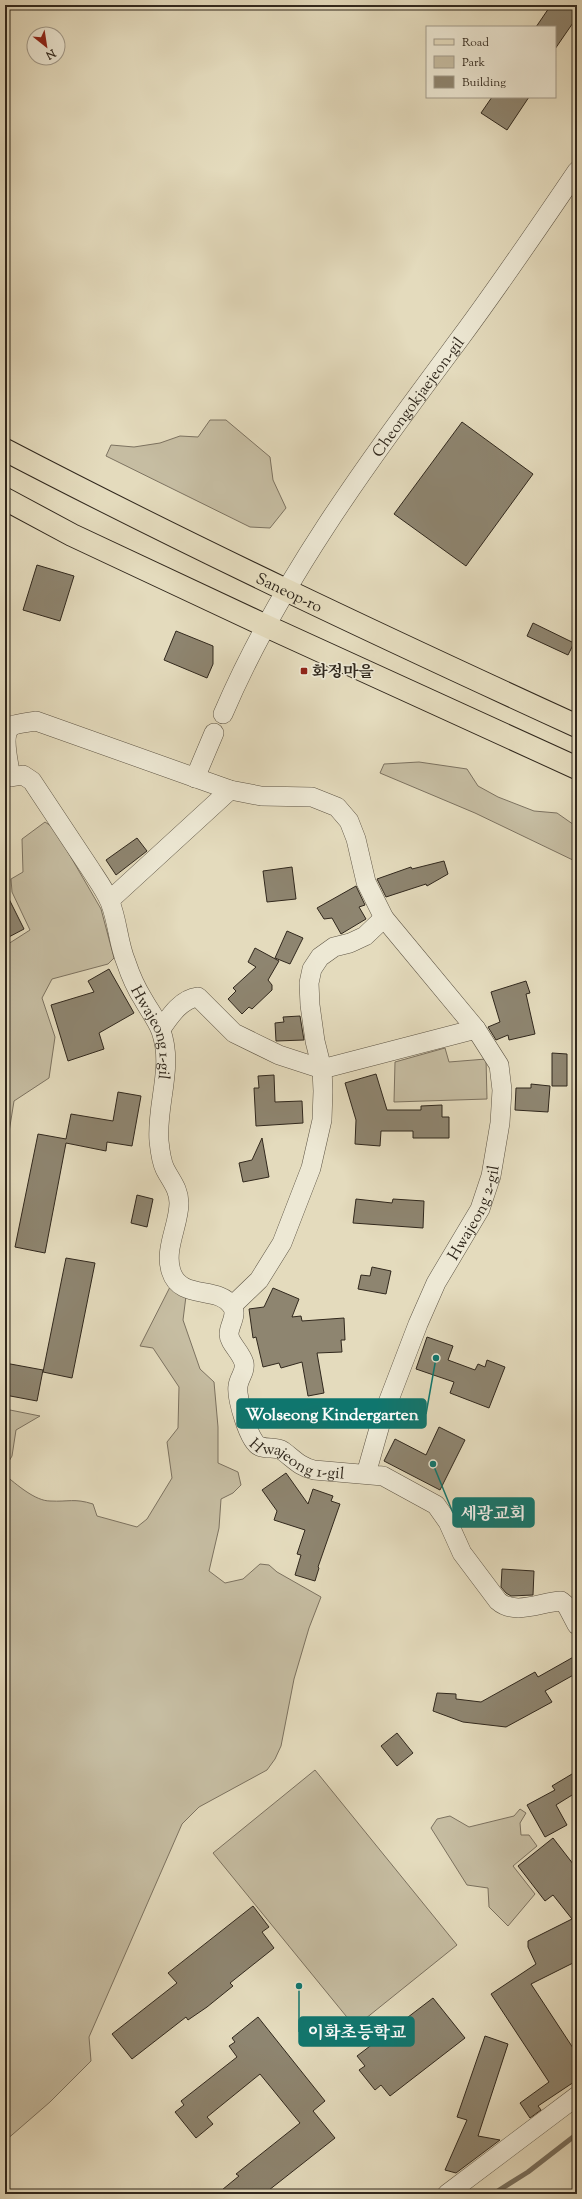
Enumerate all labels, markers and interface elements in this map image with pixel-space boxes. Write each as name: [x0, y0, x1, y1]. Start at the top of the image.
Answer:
north arrow: [26, 26, 66, 66]
legend: [426, 26, 556, 98]
text: Road: [462, 34, 489, 52]
text: N: [43, 44, 59, 63]
text: Park: [462, 54, 485, 72]
text: Building: [462, 74, 506, 92]
street label: Cheongokjaejeon-gil: [367, 333, 471, 463]
street label: Saneop-ro: [251, 568, 326, 620]
place label: 화정마을: [312, 662, 374, 685]
marker: 화정마을: [299, 666, 309, 676]
street label: Hwajeong 1-gil: [123, 982, 175, 1081]
street label: Hwajeong 2-gil: [443, 1163, 507, 1265]
callout: Wolseong Kindergarten: [237, 1399, 426, 1428]
text: Wolseong Kindergarten: [245, 1404, 420, 1428]
street label: Hwajeong 1-gil: [243, 1434, 346, 1487]
callout: 세광교회: [453, 1498, 534, 1527]
text: 세광교회: [460, 1503, 526, 1527]
callout: 이화초등학교: [299, 2017, 414, 2046]
text: 이화초등학교: [308, 2022, 407, 2046]

